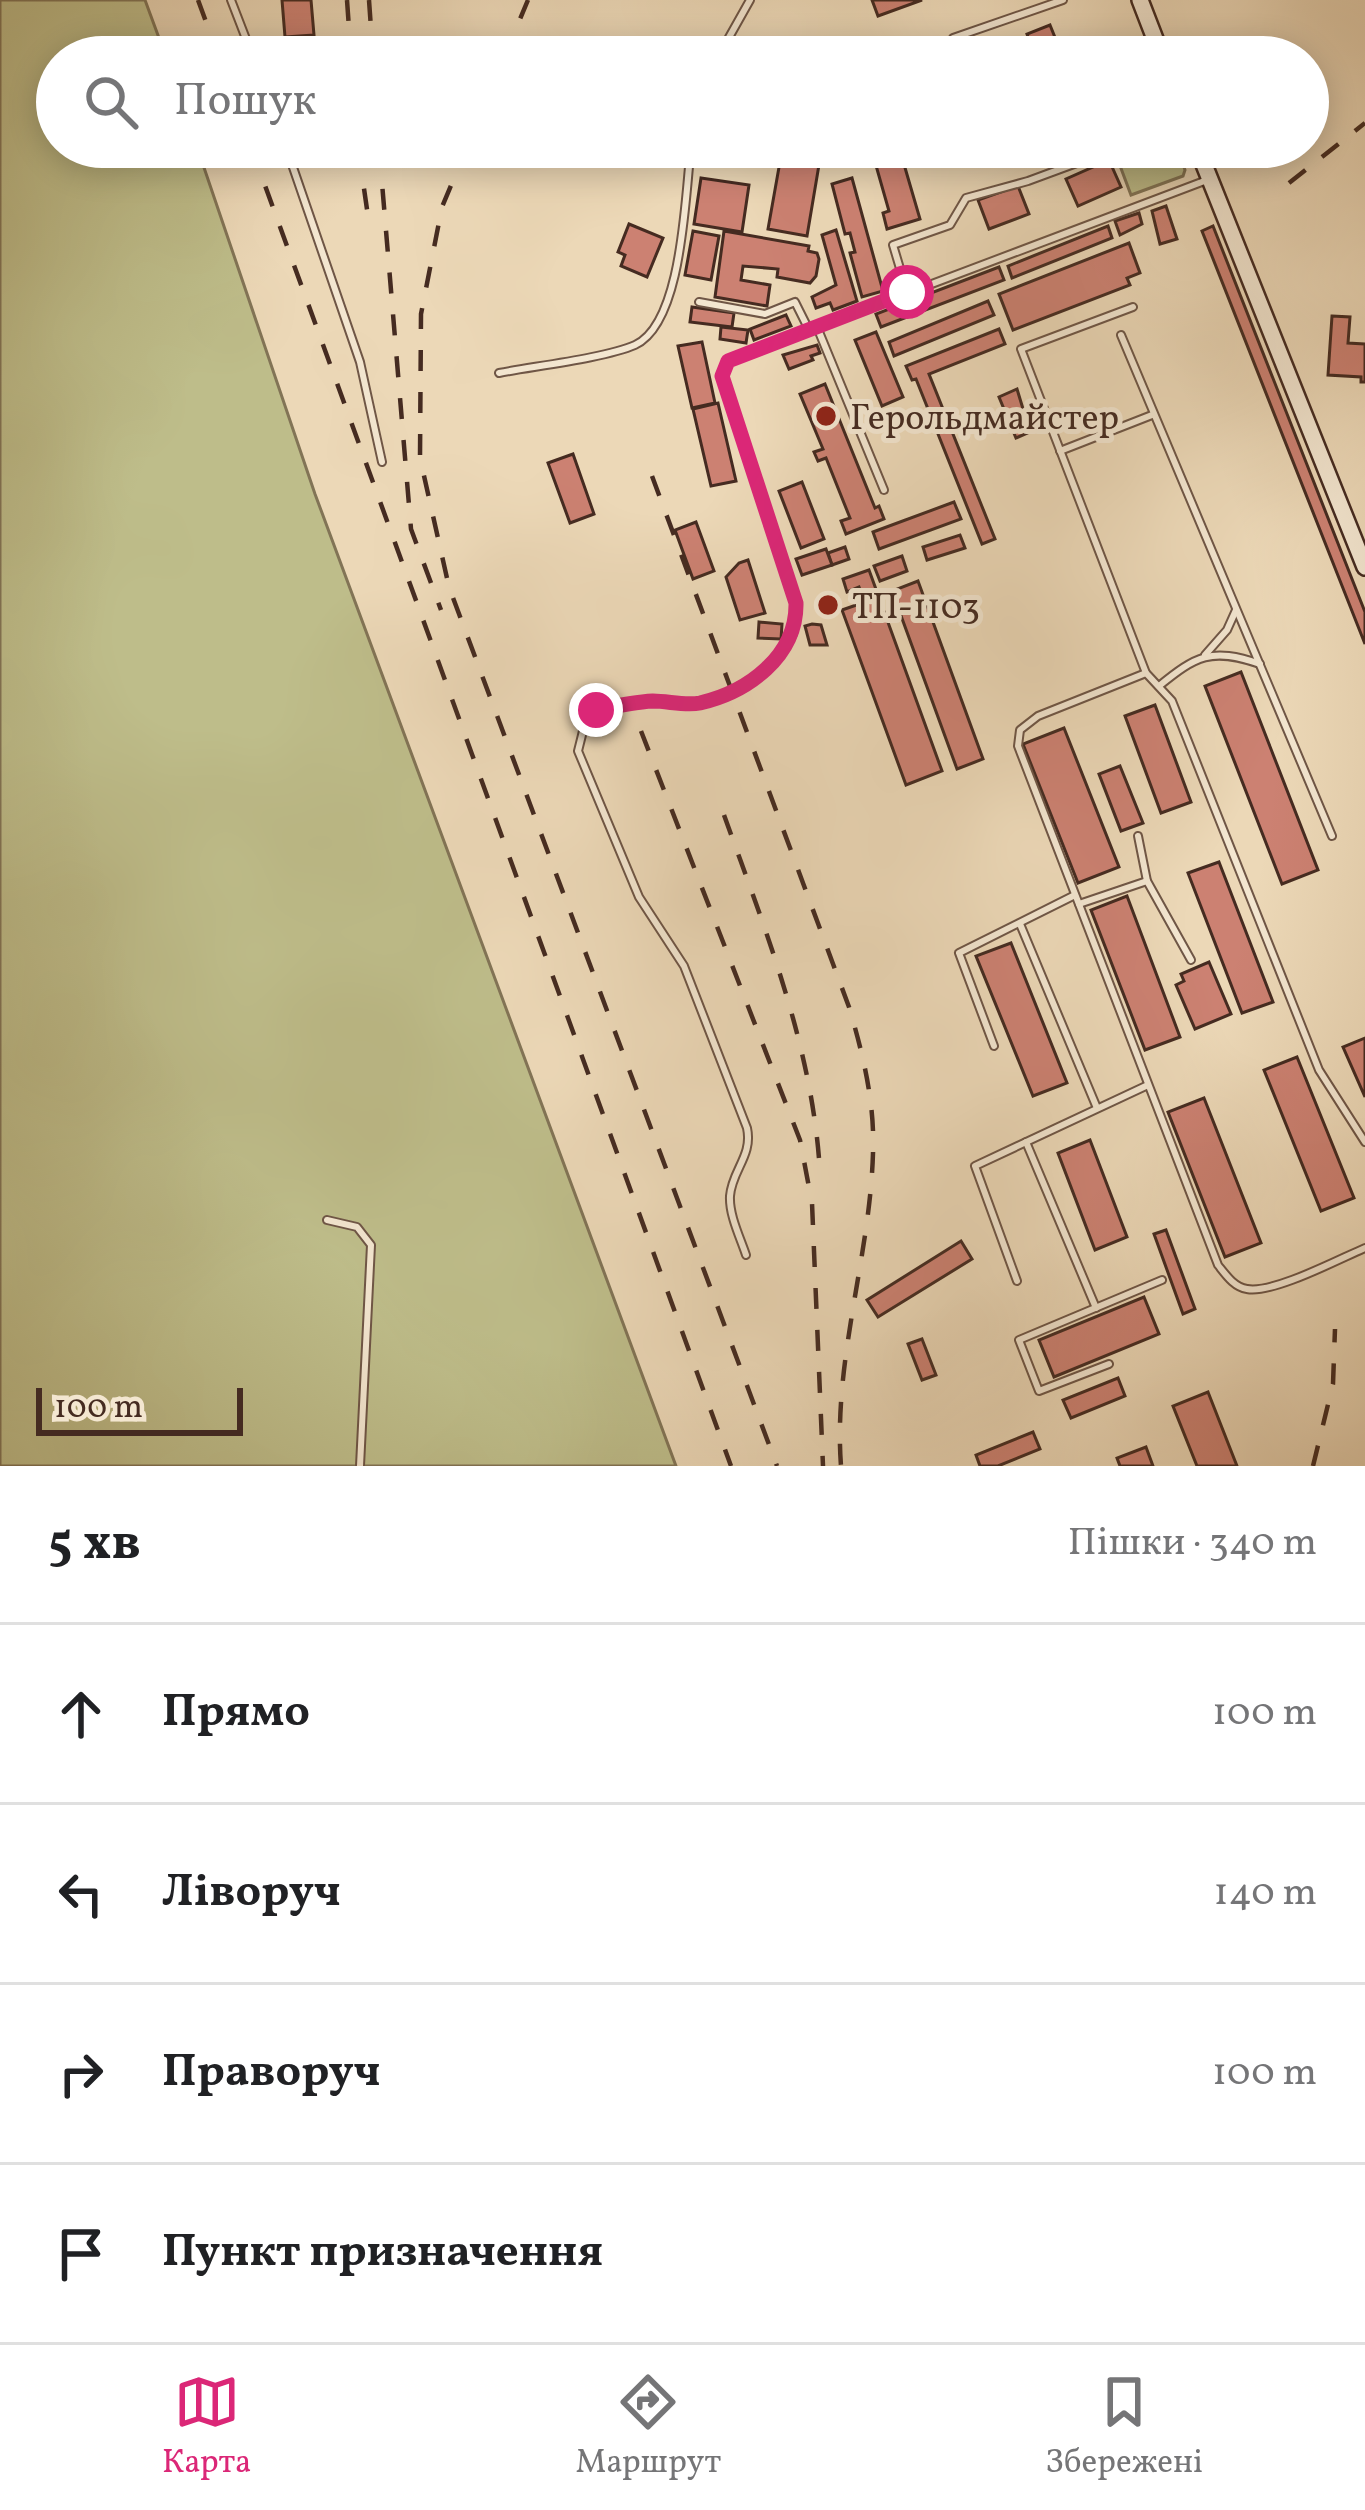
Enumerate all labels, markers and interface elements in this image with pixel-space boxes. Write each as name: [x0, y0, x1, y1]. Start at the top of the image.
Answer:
search box: [36, 36, 1329, 168]
icon: search: [78, 69, 144, 135]
text: Пошук: [174, 71, 317, 134]
route start: [880, 265, 934, 319]
place label: Герольдмайстер: [850, 395, 1119, 445]
marker: Герольдмайстер: [813, 403, 839, 429]
place label: ТП-1103: [852, 584, 980, 634]
marker: ТП-1103: [815, 592, 841, 618]
route end: [569, 683, 623, 737]
scale bar: [36, 1382, 243, 1435]
text: 100 m: [54, 1386, 143, 1432]
text: 5 хв: [48, 1509, 141, 1580]
text: Пішки · 340 m: [1068, 1517, 1317, 1571]
icon: ahead: [48, 1681, 114, 1747]
text: Прямо: [162, 1682, 310, 1745]
text: 100 m: [1212, 1687, 1317, 1741]
icon: left: [48, 1861, 114, 1927]
text: Ліворуч: [162, 1862, 341, 1925]
text: 140 m: [1214, 1867, 1317, 1921]
icon: right: [48, 2041, 114, 2107]
text: Праворуч: [162, 2042, 381, 2105]
text: 100 m: [1212, 2047, 1317, 2101]
icon: arrive: [48, 2221, 114, 2287]
text: Пункт призначення: [162, 2222, 603, 2285]
tab: Карта: [162, 2369, 252, 2487]
tab: Маршрут: [576, 2369, 721, 2487]
tab: Збережені: [1045, 2369, 1203, 2487]

